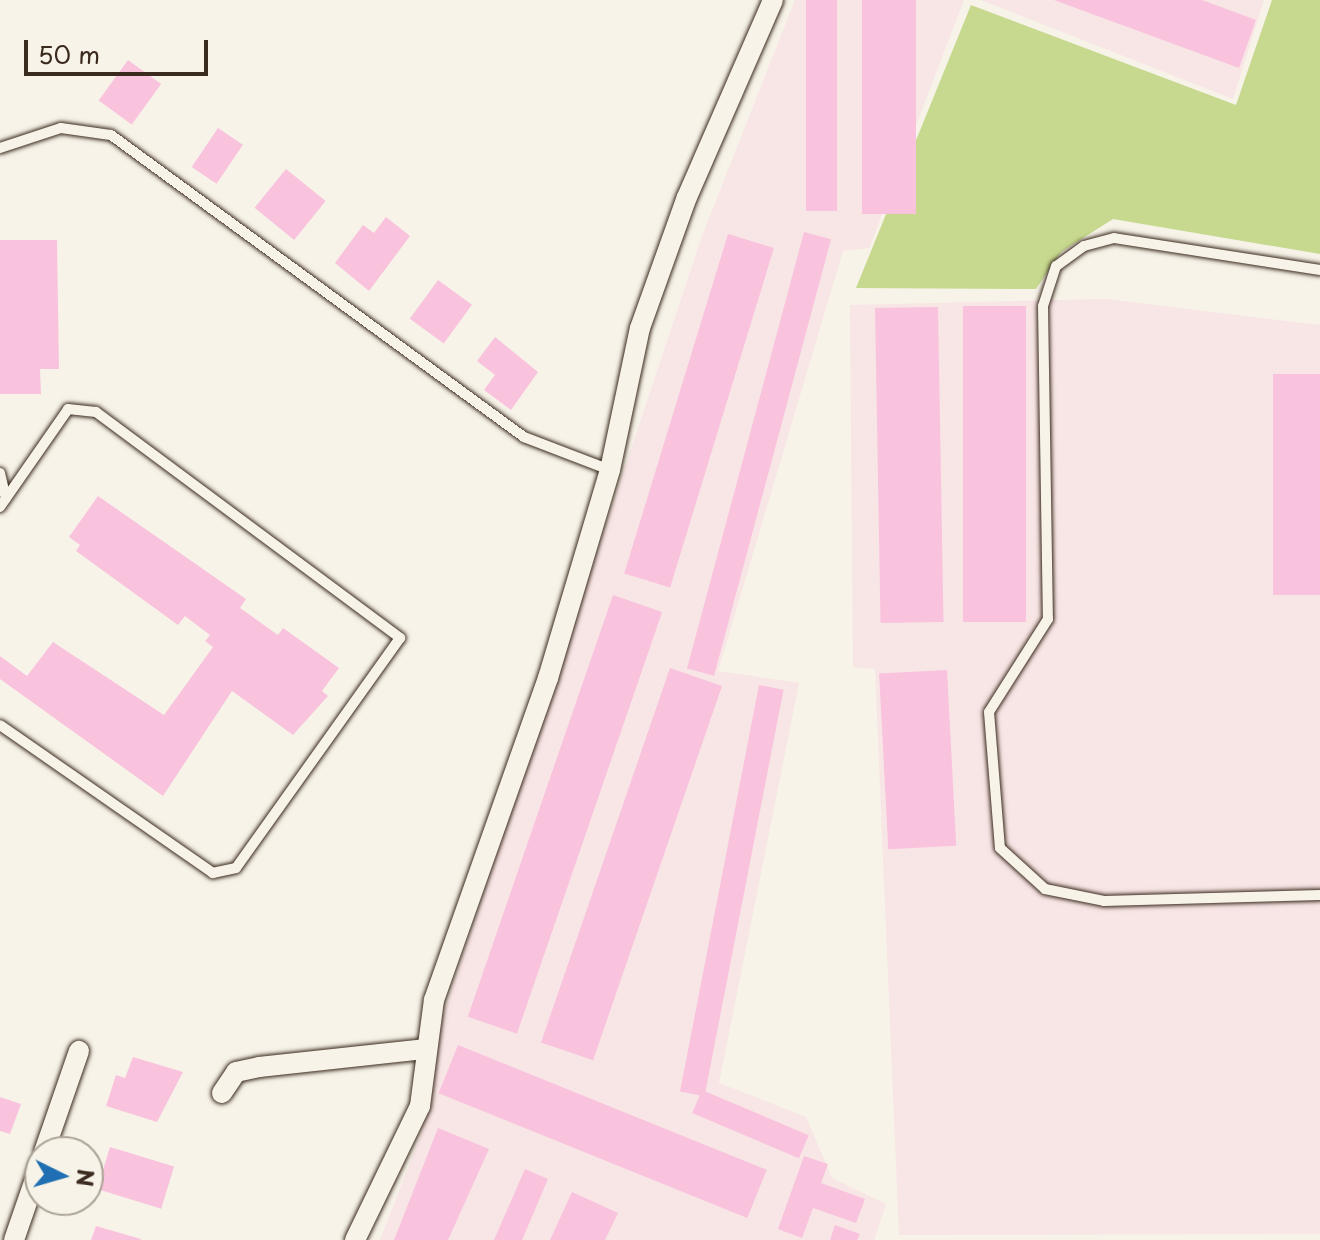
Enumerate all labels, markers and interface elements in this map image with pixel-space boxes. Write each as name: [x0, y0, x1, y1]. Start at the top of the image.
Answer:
scale bar: [28, 24, 212, 74]
text: 50 m: [38, 36, 100, 72]
north arrow: [24, 1136, 104, 1216]
text: N: [69, 1168, 104, 1188]

